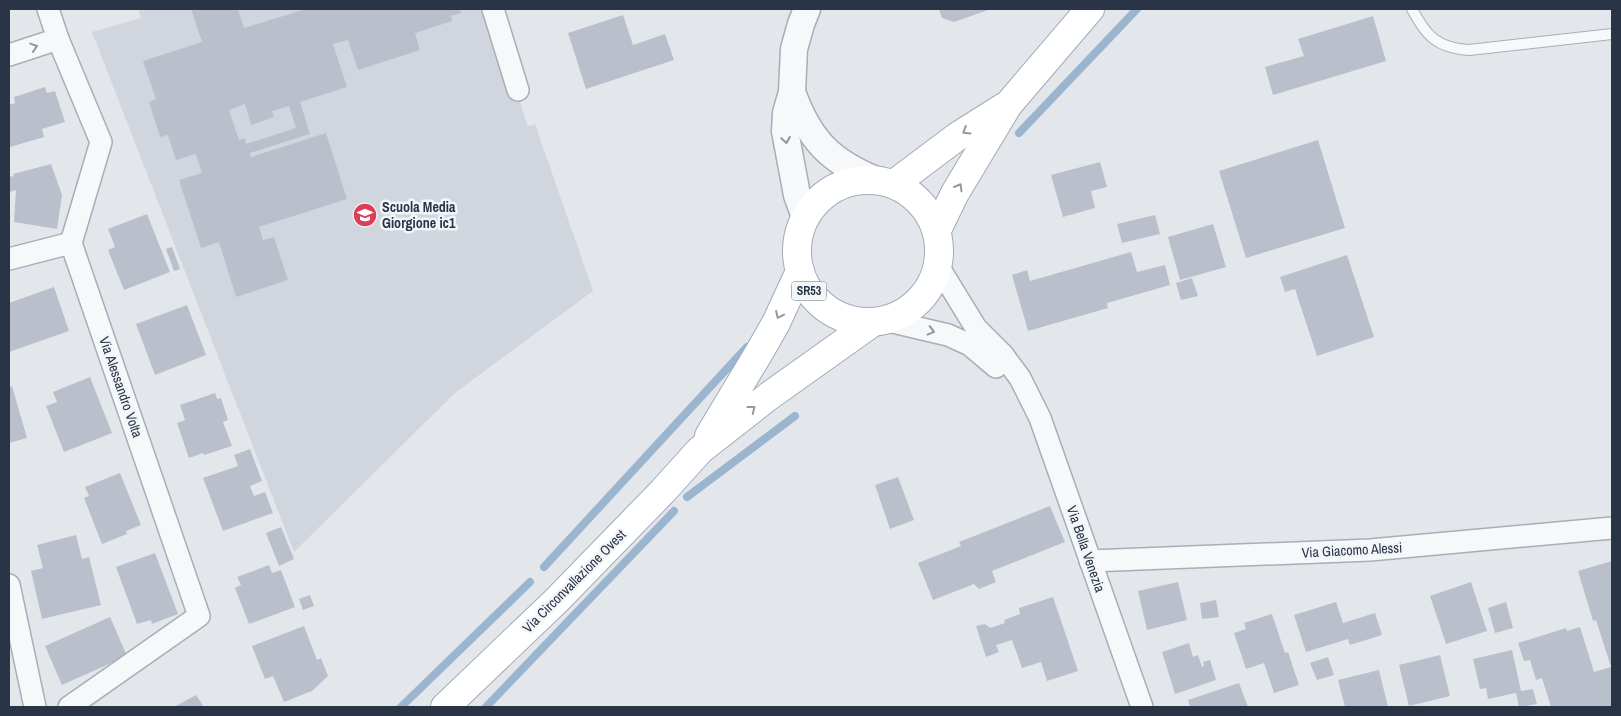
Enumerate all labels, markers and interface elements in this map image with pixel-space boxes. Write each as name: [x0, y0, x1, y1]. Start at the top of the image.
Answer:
one-way arrow: [29, 43, 37, 53]
one-way arrow: [963, 125, 972, 134]
one-way arrow: [780, 136, 791, 144]
one-way arrow: [953, 183, 963, 192]
place label: Scuola Media Giorgione ic1: [382, 198, 456, 232]
school or university icon: Scuola Media Giorgione ic1: [352, 202, 378, 228]
road number: SR53: [792, 282, 826, 300]
one-way arrow: [775, 310, 785, 319]
one-way arrow: [927, 325, 936, 336]
street label: Via Alessandro Volta: [95, 334, 147, 441]
one-way arrow: [746, 407, 755, 415]
street label: Via Bella Venezia: [1063, 503, 1109, 595]
street label: Via Circonvallazione Ovest: [519, 526, 629, 636]
street label: Via Giacomo Alessi: [1301, 538, 1403, 562]

